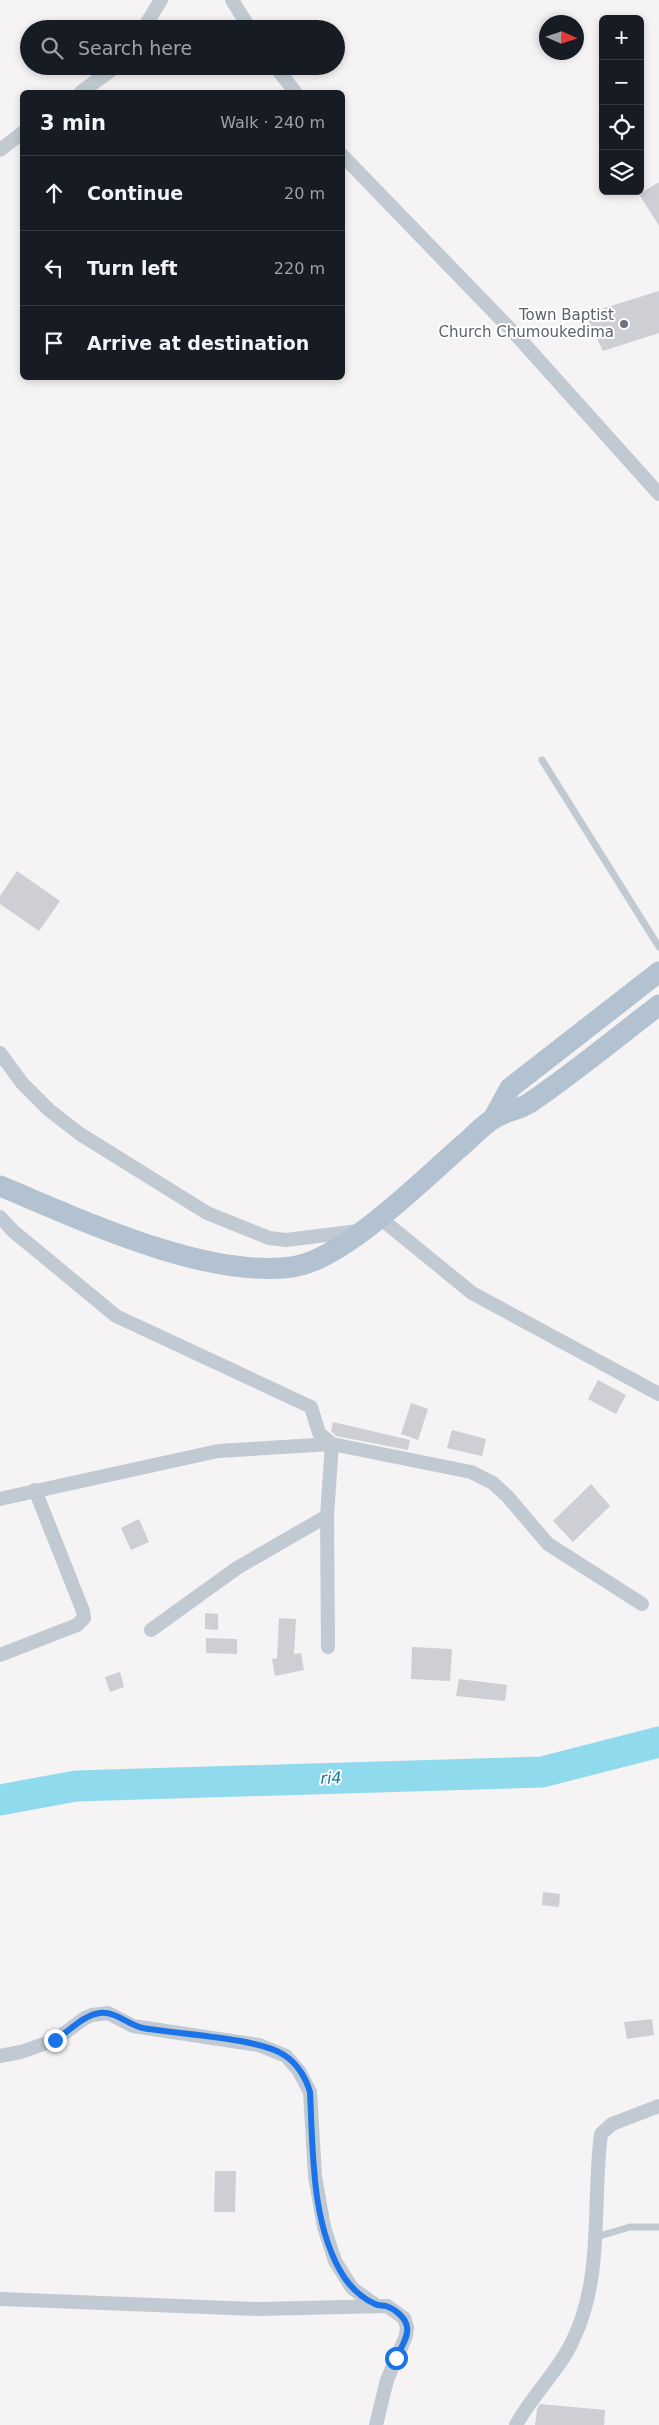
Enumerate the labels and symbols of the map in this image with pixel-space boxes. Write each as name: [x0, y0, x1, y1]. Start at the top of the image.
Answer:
north arrow: [539, 15, 584, 60]
place label: Town Baptist Church Chumoukedima: [438, 306, 614, 341]
marker: Town Baptist Church Chumoukedima: [618, 318, 630, 330]
water label: ri4: [320, 1768, 342, 1788]
route end: [44, 2029, 67, 2052]
route start: [385, 2347, 408, 2370]

